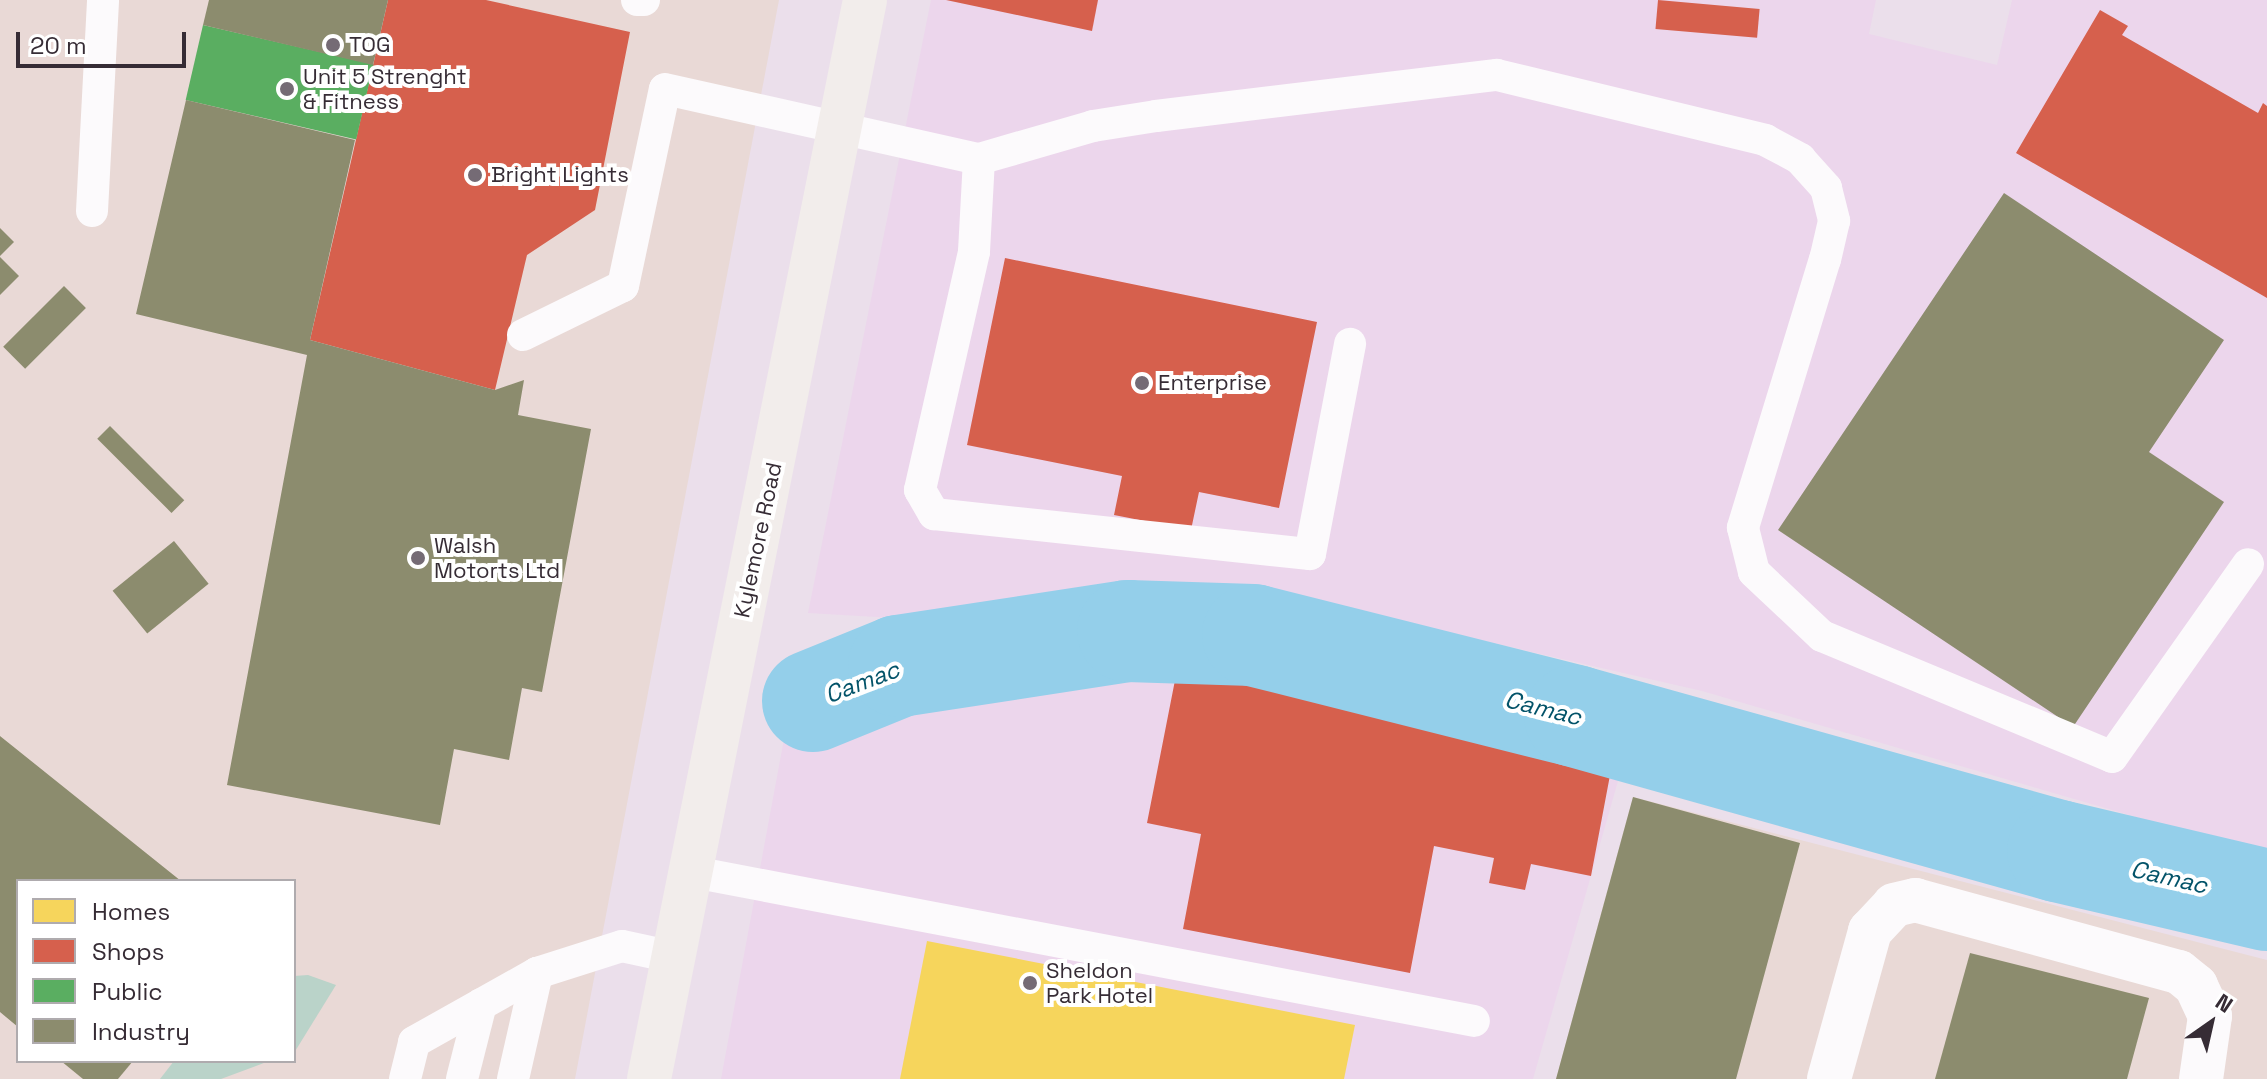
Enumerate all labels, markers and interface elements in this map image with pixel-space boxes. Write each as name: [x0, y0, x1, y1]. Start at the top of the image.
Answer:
scale bar: [20, 16, 190, 66]
text: 20 m: [30, 30, 87, 61]
place label: TOG: [349, 32, 390, 58]
marker: TOG: [324, 36, 342, 54]
place label: Unit 5 Strenght & Fitness: [303, 63, 467, 114]
marker: Unit 5 Strenght & Fitness: [278, 80, 296, 98]
place label: Bright Lights: [491, 162, 629, 188]
marker: Bright Lights: [466, 166, 484, 184]
place label: Enterprise: [1158, 370, 1267, 396]
marker: Enterprise: [1133, 374, 1151, 392]
street label: Kylemore Road: [729, 460, 787, 620]
place label: Walsh Motorts Ltd: [434, 532, 560, 584]
marker: Walsh Motorts Ltd: [409, 549, 427, 567]
water label: Camac: [821, 655, 903, 709]
water label: Camac: [1502, 685, 1584, 731]
water label: Camac: [2128, 854, 2210, 900]
legend: [16, 879, 296, 1063]
text: Homes: [92, 896, 170, 927]
text: Shops: [92, 936, 164, 967]
place label: Sheldon Park Hotel: [1046, 957, 1153, 1008]
marker: Sheldon Park Hotel: [1021, 974, 1039, 992]
text: Public: [92, 976, 163, 1007]
north arrow: [2171, 983, 2251, 1063]
text: N: [2210, 987, 2238, 1019]
text: Industry: [92, 1016, 190, 1047]

